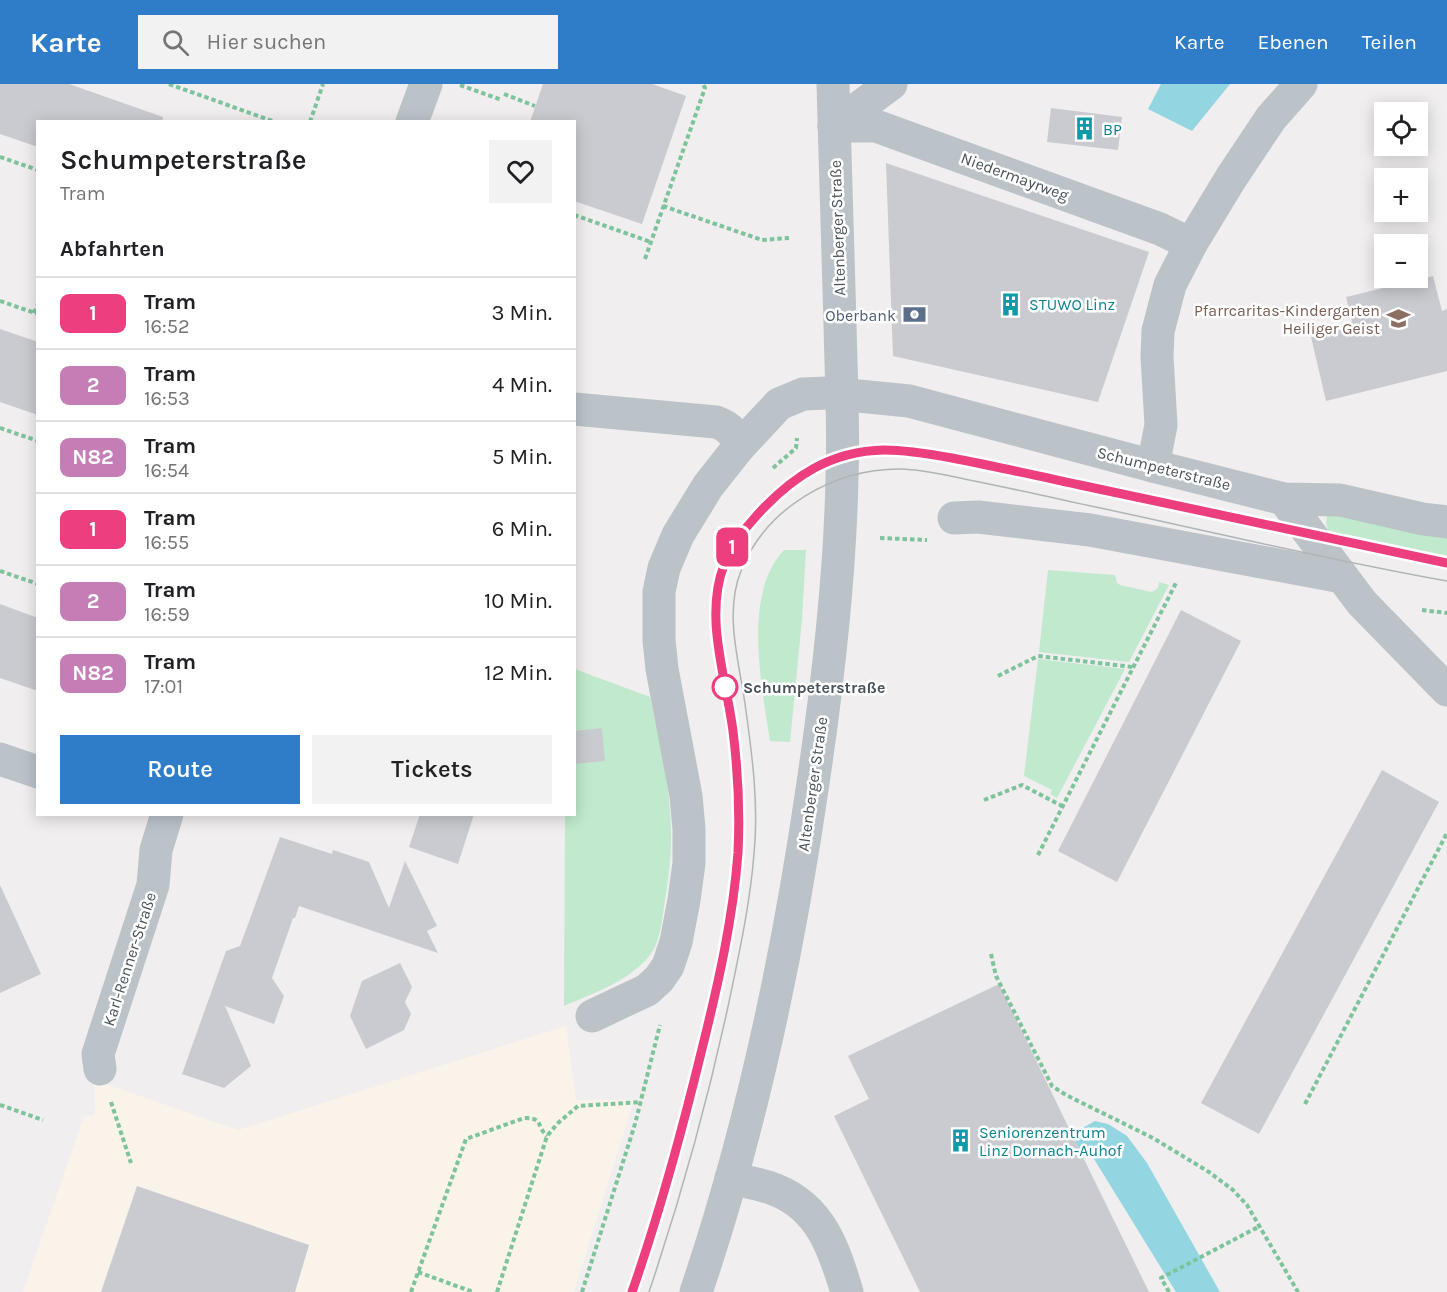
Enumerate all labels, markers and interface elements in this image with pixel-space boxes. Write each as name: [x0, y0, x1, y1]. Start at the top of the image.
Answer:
search box: [138, 15, 558, 69]
text: Karte: [30, 26, 102, 59]
icon: search: [159, 26, 192, 59]
text: Hier suchen: [207, 29, 326, 55]
text: Karte: [1174, 30, 1225, 54]
text: Ebenen: [1258, 30, 1329, 54]
text: Teilen: [1362, 30, 1417, 54]
map controls: [1374, 102, 1428, 288]
button: locate: [1374, 102, 1428, 156]
building icon: BP: [1072, 116, 1098, 142]
place label: BP: [1103, 120, 1122, 139]
button: heart: [489, 140, 552, 203]
text: Schumpeterstraße: [60, 143, 307, 176]
street label: Niedermayrweg: [958, 148, 1071, 205]
street label: Altenberger Straße: [826, 160, 849, 296]
button: +: [1374, 168, 1428, 222]
text: Tram: [60, 182, 106, 205]
button: −: [1374, 234, 1428, 288]
text: Abfahrten: [60, 236, 165, 262]
text: Tram: [144, 289, 196, 315]
building icon: STUWO Linz: [998, 291, 1024, 317]
place label: STUWO Linz: [1029, 295, 1115, 314]
text: 3 Min.: [491, 300, 552, 326]
text: 1: [89, 301, 97, 325]
place label: Pfarrcaritas-Kindergarten Heiliger Geist: [1194, 301, 1380, 338]
bank icon: Oberbank: [901, 302, 927, 328]
place label: Oberbank: [825, 306, 896, 325]
school or university icon: Pfarrcaritas-Kindergarten Heiliger Geist: [1385, 306, 1411, 332]
text: 16:52: [144, 315, 190, 338]
text: Tram: [144, 361, 196, 387]
text: 4 Min.: [492, 372, 552, 398]
text: 2: [87, 373, 99, 397]
text: 16:53: [144, 387, 190, 410]
text: Tram: [144, 433, 196, 459]
street label: Schumpeterstraße: [1095, 443, 1233, 494]
text: 5 Min.: [492, 444, 552, 470]
text: N82: [72, 445, 114, 469]
text: 16:54: [144, 459, 189, 482]
text: Tram: [144, 505, 196, 531]
text: 6 Min.: [492, 516, 552, 542]
text: 1: [89, 517, 97, 541]
line badge: 1: [712, 528, 752, 566]
text: 16:55: [144, 531, 189, 554]
text: 1: [728, 535, 736, 559]
text: Tram: [144, 577, 196, 603]
text: 10 Min.: [484, 588, 552, 614]
text: 2: [87, 589, 99, 613]
text: 16:59: [144, 603, 190, 626]
text: Tram: [144, 649, 196, 675]
text: 12 Min.: [484, 660, 552, 686]
text: N82: [72, 661, 114, 685]
marker: Schumpeterstraße: [712, 674, 738, 700]
text: 17:01: [144, 675, 183, 698]
place label: Schumpeterstraße: [743, 678, 885, 697]
street label: Altenberger Straße: [794, 715, 831, 853]
button: Route: [60, 735, 300, 804]
button: Tickets: [312, 735, 552, 804]
street label: Karl-Renner-Straße: [99, 890, 160, 1028]
place label: Seniorenzentrum Linz Dornach-Auhof: [979, 1123, 1123, 1160]
building icon: Seniorenzentrum Linz Dornach-Auhof: [948, 1128, 974, 1154]

